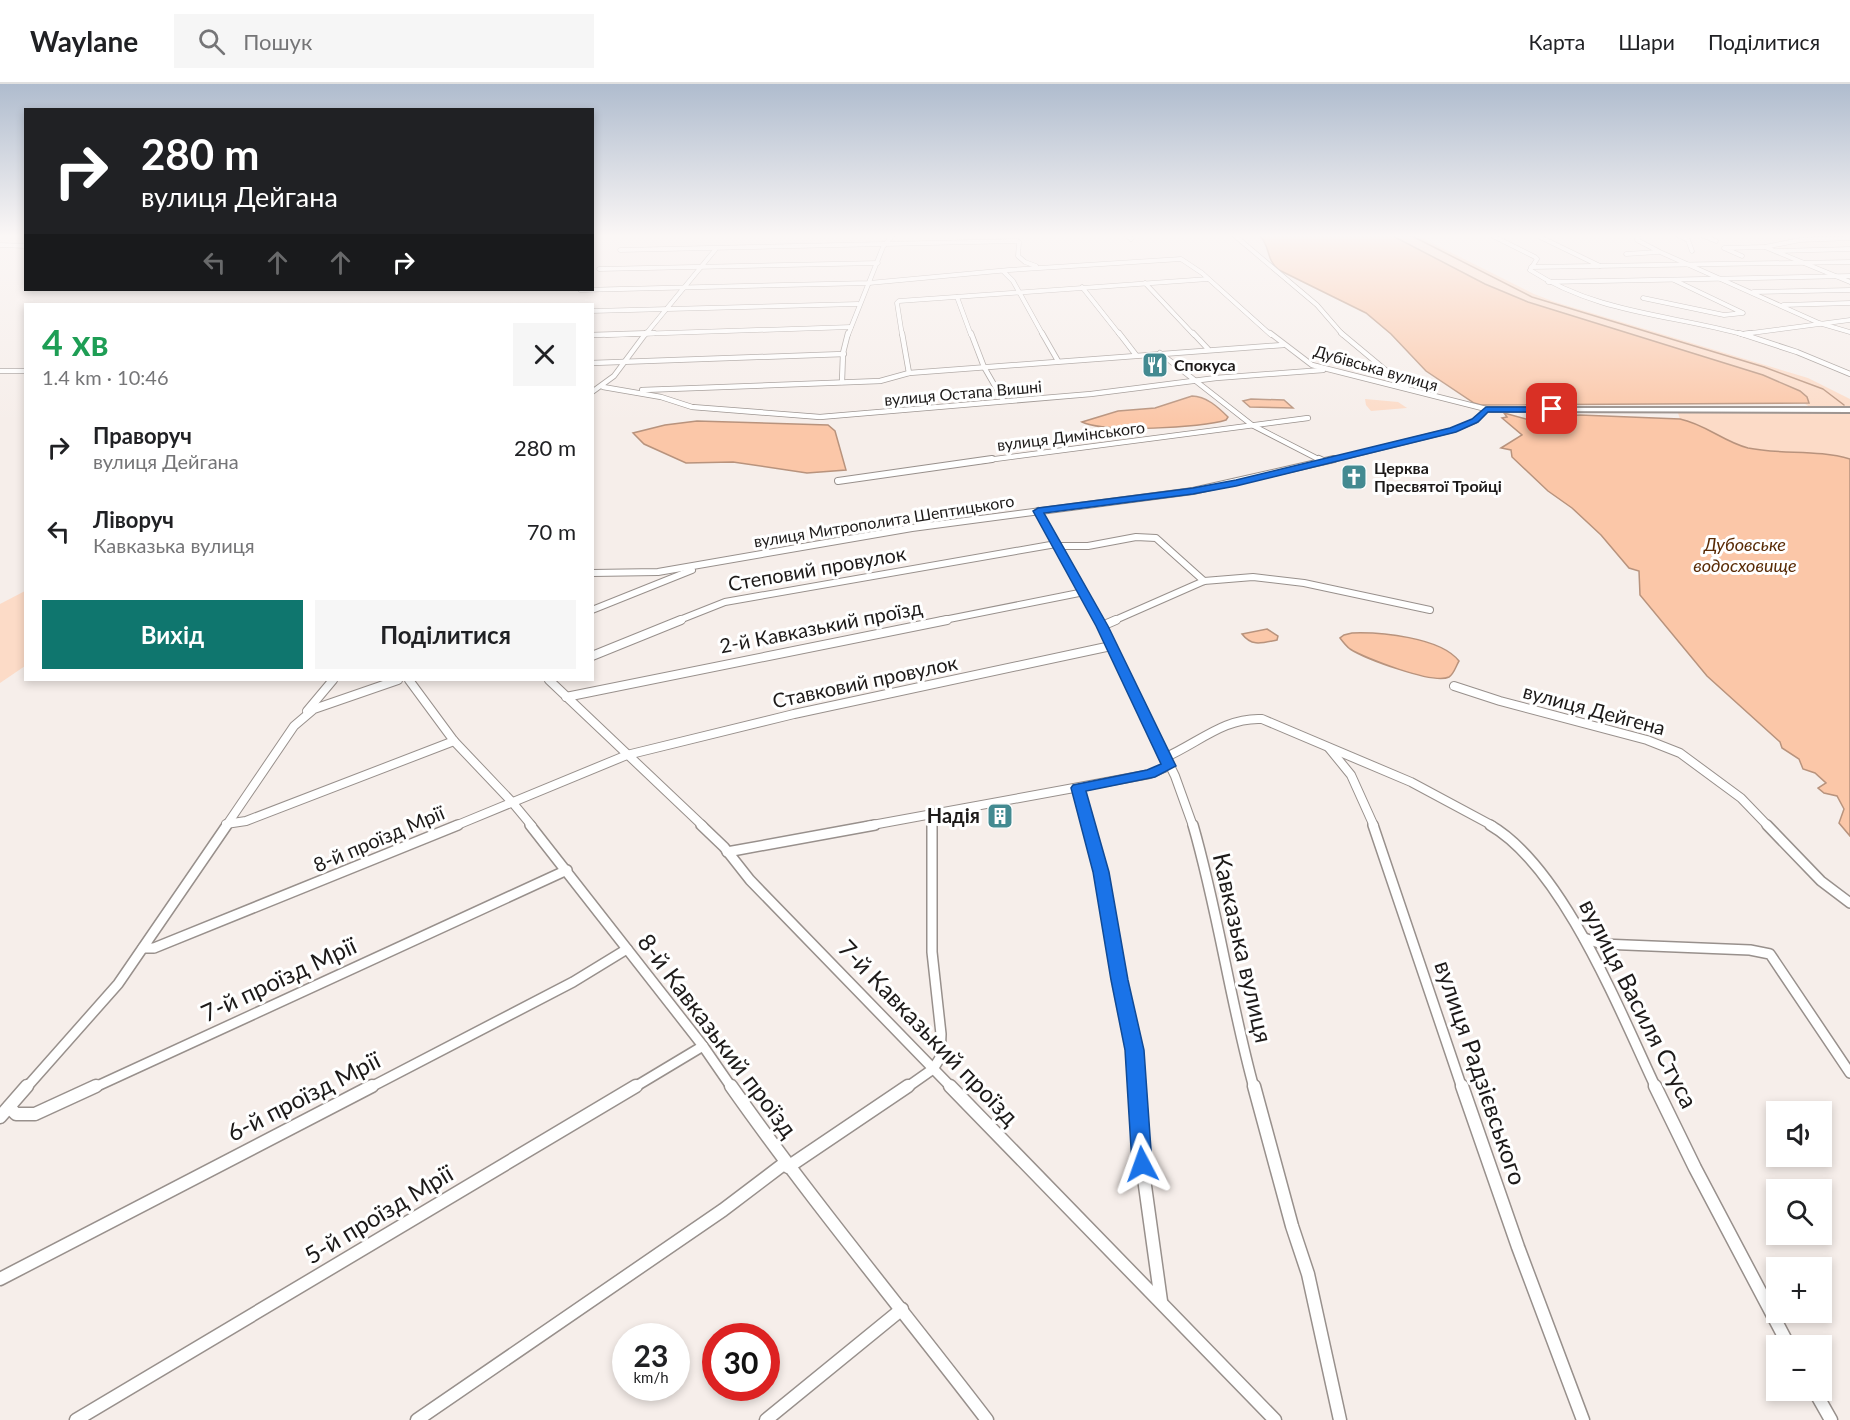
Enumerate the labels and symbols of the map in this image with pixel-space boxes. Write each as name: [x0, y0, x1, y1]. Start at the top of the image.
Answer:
street label: Дубівська вулиця: [1312, 341, 1440, 394]
restaurant icon: Спокуса: [1140, 350, 1170, 380]
place label: Спокуса: [1174, 355, 1236, 374]
street label: вулиця Остапа Вишні: [883, 376, 1043, 409]
pin: [1526, 383, 1577, 434]
street label: вулиця Димінського: [996, 417, 1146, 454]
place label: Церква Пресвятої Тройці: [1374, 458, 1502, 495]
church icon: Церква Пресвятої Тройці: [1339, 462, 1369, 492]
street label: вулиця Митрополита Шептицького: [752, 491, 1015, 550]
water label: Дубовське водосховище: [1693, 533, 1797, 576]
street label: Степовий провулок: [726, 540, 908, 595]
street label: 2-й Кавказький проїзд: [717, 595, 924, 657]
street label: Ставковий провулок: [770, 650, 960, 712]
street label: вулиця Дейгена: [1521, 679, 1668, 740]
street label: 8-й проїзд Мрії: [309, 799, 449, 876]
building icon: Надія: [985, 801, 1015, 831]
place label: Надія: [927, 803, 980, 827]
street label: Кавказька вулиця: [1208, 850, 1279, 1045]
street label: вулиця Василя Стуса: [1574, 894, 1705, 1113]
street label: 8-й Кавказький проїзд: [632, 928, 804, 1143]
street label: 7-й проїзд Мрії: [196, 929, 362, 1027]
street label: 7-й Кавказький проїзд: [833, 933, 1025, 1131]
street label: вулиця Радзієвського: [1429, 956, 1533, 1189]
street label: 6-й проїзд Мрії: [222, 1044, 386, 1147]
position arrow: [1110, 1132, 1174, 1196]
street label: 5-й проїзд Мрії: [299, 1157, 459, 1269]
speed limit sign: 30: [702, 1323, 780, 1401]

